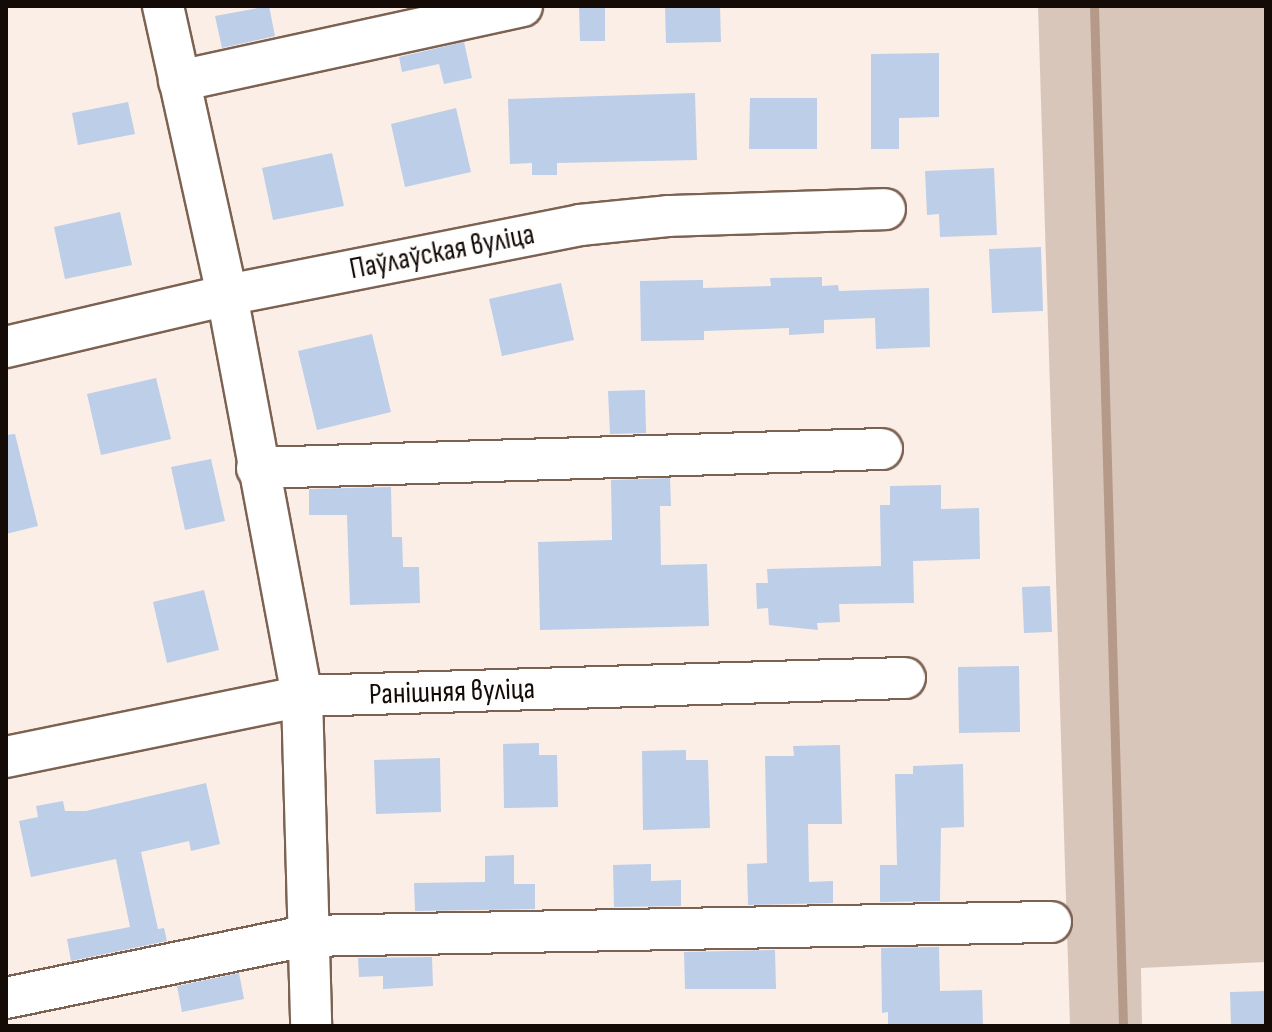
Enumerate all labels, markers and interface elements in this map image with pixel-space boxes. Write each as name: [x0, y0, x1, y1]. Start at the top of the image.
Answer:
street label: Паўлаўская вуліца: [347, 216, 537, 288]
street label: Ранішняя вуліца: [368, 671, 536, 713]

